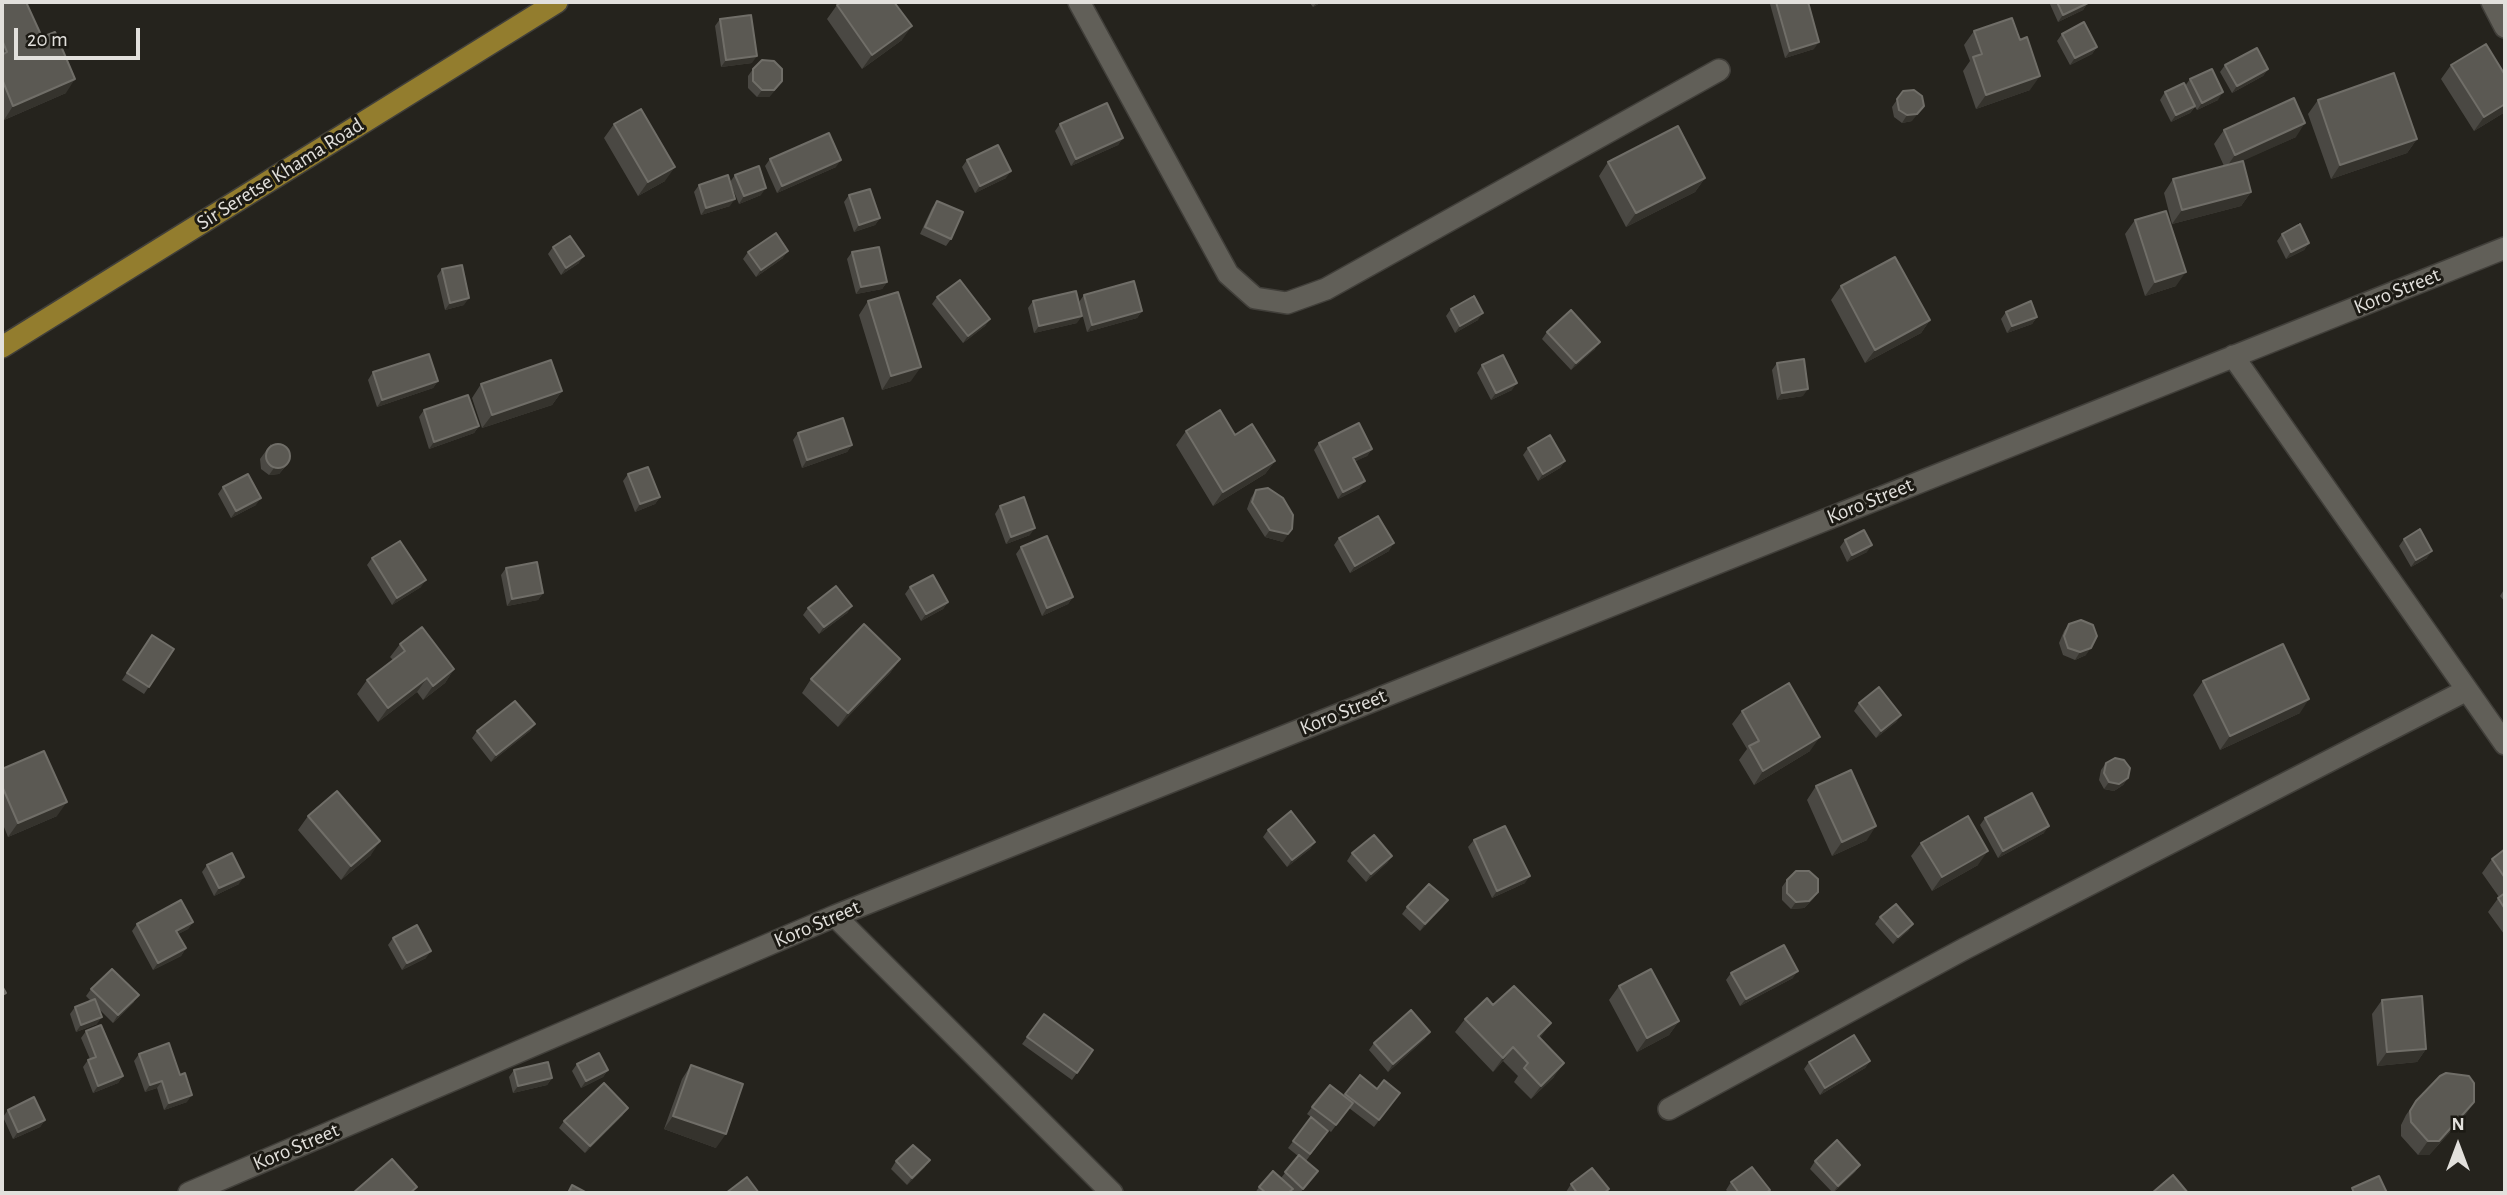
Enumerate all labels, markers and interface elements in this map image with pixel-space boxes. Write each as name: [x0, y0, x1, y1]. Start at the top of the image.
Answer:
scale bar: [18, 14, 144, 58]
text: 20 m: [27, 29, 68, 50]
street label: Sir Seretse Khama Road: [192, 112, 368, 236]
street label: Koro Street: [2350, 262, 2444, 320]
street label: Koro Street: [1823, 472, 1917, 530]
street label: Koro Street: [1296, 683, 1390, 741]
street label: Koro Street: [770, 895, 864, 953]
north arrow: [2423, 1111, 2493, 1181]
text: N: [2451, 1115, 2465, 1134]
street label: Koro Street: [249, 1118, 343, 1176]

